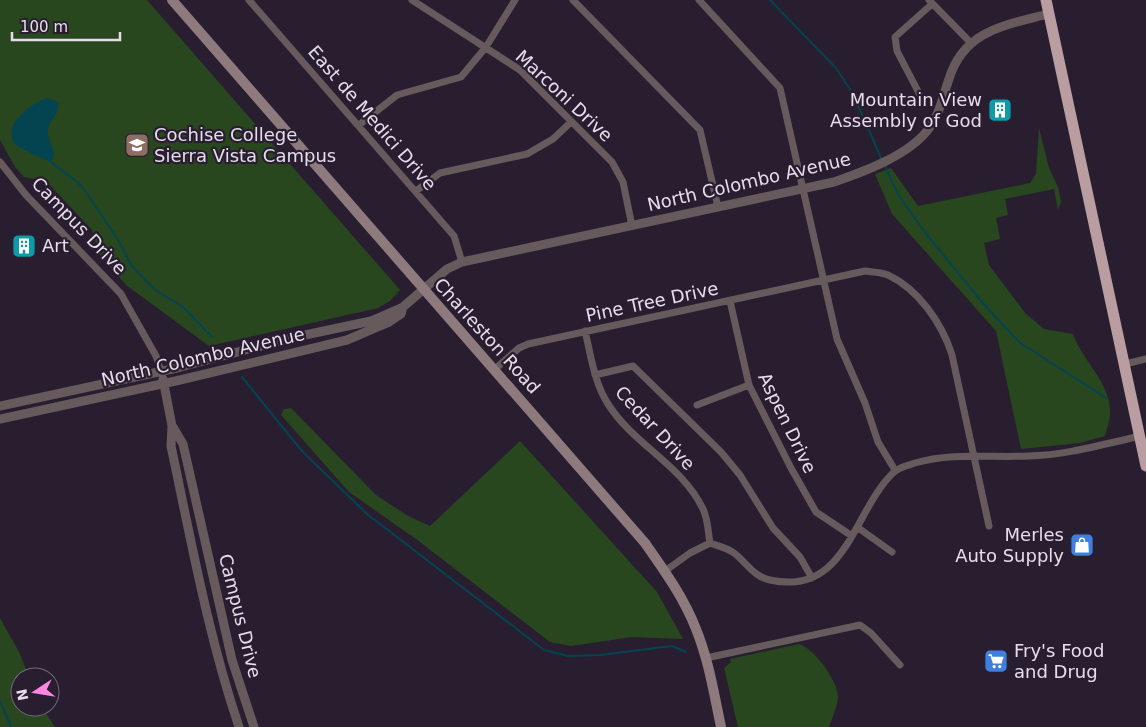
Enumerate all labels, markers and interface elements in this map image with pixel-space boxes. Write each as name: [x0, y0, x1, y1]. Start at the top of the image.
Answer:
scale bar: [12, 10, 120, 42]
text: 100 m: [20, 18, 68, 36]
street label: East de Medici Drive: [304, 41, 441, 194]
street label: Marconi Drive: [512, 45, 617, 146]
place label: Mountain View Assembly of God: [830, 89, 982, 131]
building icon: Mountain View Assembly of God: [987, 97, 1013, 123]
place label: Cochise College Sierra Vista Campus: [154, 124, 336, 166]
school or university icon: Cochise College Sierra Vista Campus: [124, 132, 150, 158]
street label: North Colombo Avenue: [645, 148, 853, 215]
street label: Campus Drive: [28, 173, 131, 279]
building icon: Art: [11, 233, 37, 259]
place label: Art: [42, 235, 69, 256]
street label: Charleston Road: [430, 274, 545, 398]
street label: Pine Tree Drive: [584, 277, 720, 326]
street label: North Colombo Avenue: [99, 323, 307, 390]
street label: Aspen Drive: [754, 369, 821, 477]
street label: Cedar Drive: [611, 381, 700, 474]
place label: Merles Auto Supply: [955, 524, 1064, 566]
shop icon: Merles Auto Supply: [1069, 532, 1095, 558]
street label: Campus Drive: [215, 552, 266, 680]
place label: Fry's Food and Drug: [1014, 640, 1104, 682]
supermarket icon: Fry's Food and Drug: [983, 648, 1009, 674]
north arrow: [10, 667, 60, 717]
text: N: [13, 687, 31, 702]

